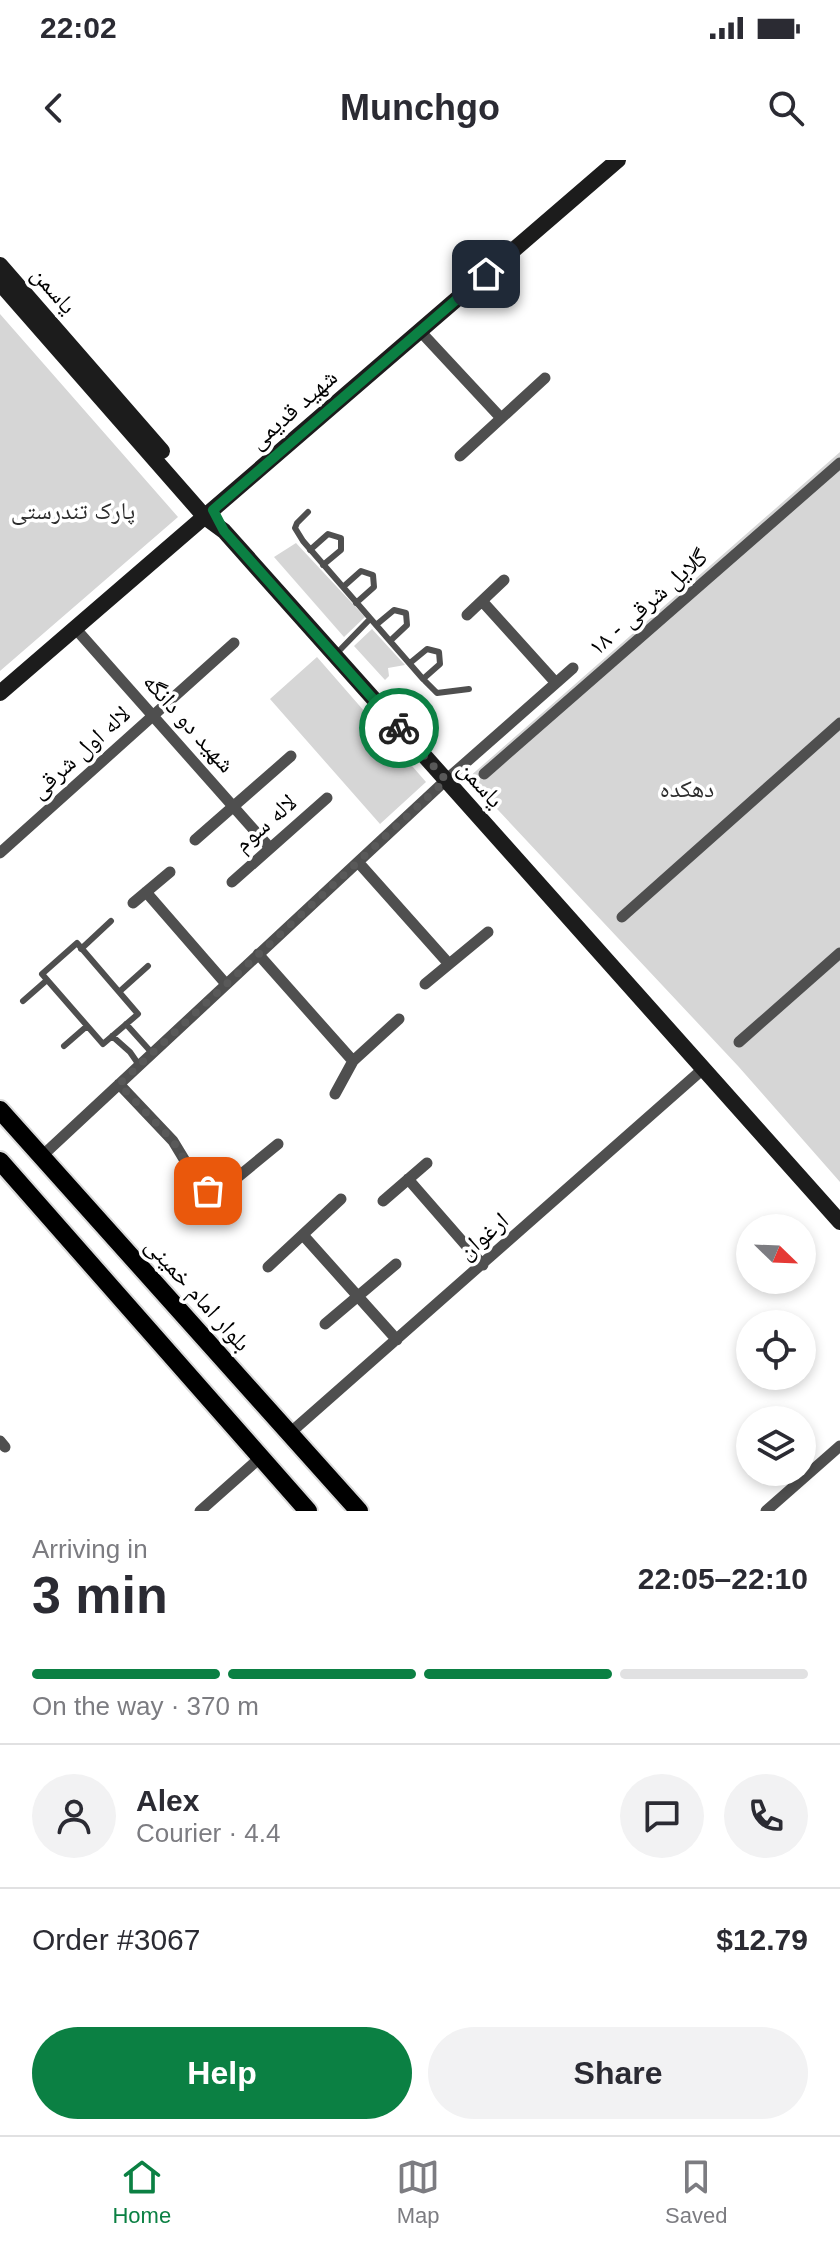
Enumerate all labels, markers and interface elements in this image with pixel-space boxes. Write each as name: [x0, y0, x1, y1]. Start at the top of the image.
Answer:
text: 22:02: [40, 11, 117, 44]
icon: back: [32, 86, 76, 130]
icon: search: [764, 86, 808, 130]
text: Munchgo: [340, 87, 500, 128]
pin: [452, 240, 520, 308]
icon: home: [464, 252, 508, 296]
street label: یاسمن: [26, 260, 82, 320]
street label: شهید قدیمی: [243, 363, 343, 455]
park label: پارک تندرستی: [11, 497, 135, 525]
street label: گلایل شرقی - ۱۸: [583, 543, 713, 661]
street label: شهید دو دانگه: [138, 668, 241, 778]
courier: [359, 688, 439, 768]
street label: لاله اول شرقی: [24, 700, 136, 804]
icon: bike: [377, 706, 421, 750]
street label: یاسمن: [453, 755, 509, 813]
park label: دهکده: [660, 775, 714, 802]
street label: لاله سوم: [228, 788, 303, 859]
pin: [174, 1157, 242, 1225]
icon: bag: [186, 1169, 230, 1213]
street label: ارغوان: [452, 1206, 514, 1266]
north arrow: [736, 1214, 816, 1294]
map controls: [736, 1214, 816, 1486]
street label: بلوار امام خمینی: [138, 1231, 257, 1358]
button: locate: [736, 1310, 816, 1390]
button: layers: [736, 1406, 816, 1486]
text: Arriving in: [32, 1534, 148, 1564]
text: 22:05–22:10: [638, 1562, 808, 1595]
text: 3 min: [32, 1566, 168, 1624]
text: On the way · 370 m: [32, 1691, 259, 1721]
button: person: [32, 1774, 116, 1858]
button: chat: [620, 1774, 704, 1858]
button: phone: [724, 1774, 808, 1858]
text: Alex: [136, 1784, 199, 1817]
text: Courier · 4.4: [136, 1818, 281, 1848]
text: Order #3067: [32, 1923, 200, 1956]
text: $12.79: [716, 1923, 808, 1956]
button: Help: [32, 2027, 412, 2119]
button: Share: [428, 2027, 808, 2119]
tab: Home: [112, 2155, 171, 2229]
tab: Map: [396, 2155, 440, 2229]
tab: Saved: [665, 2155, 728, 2229]

